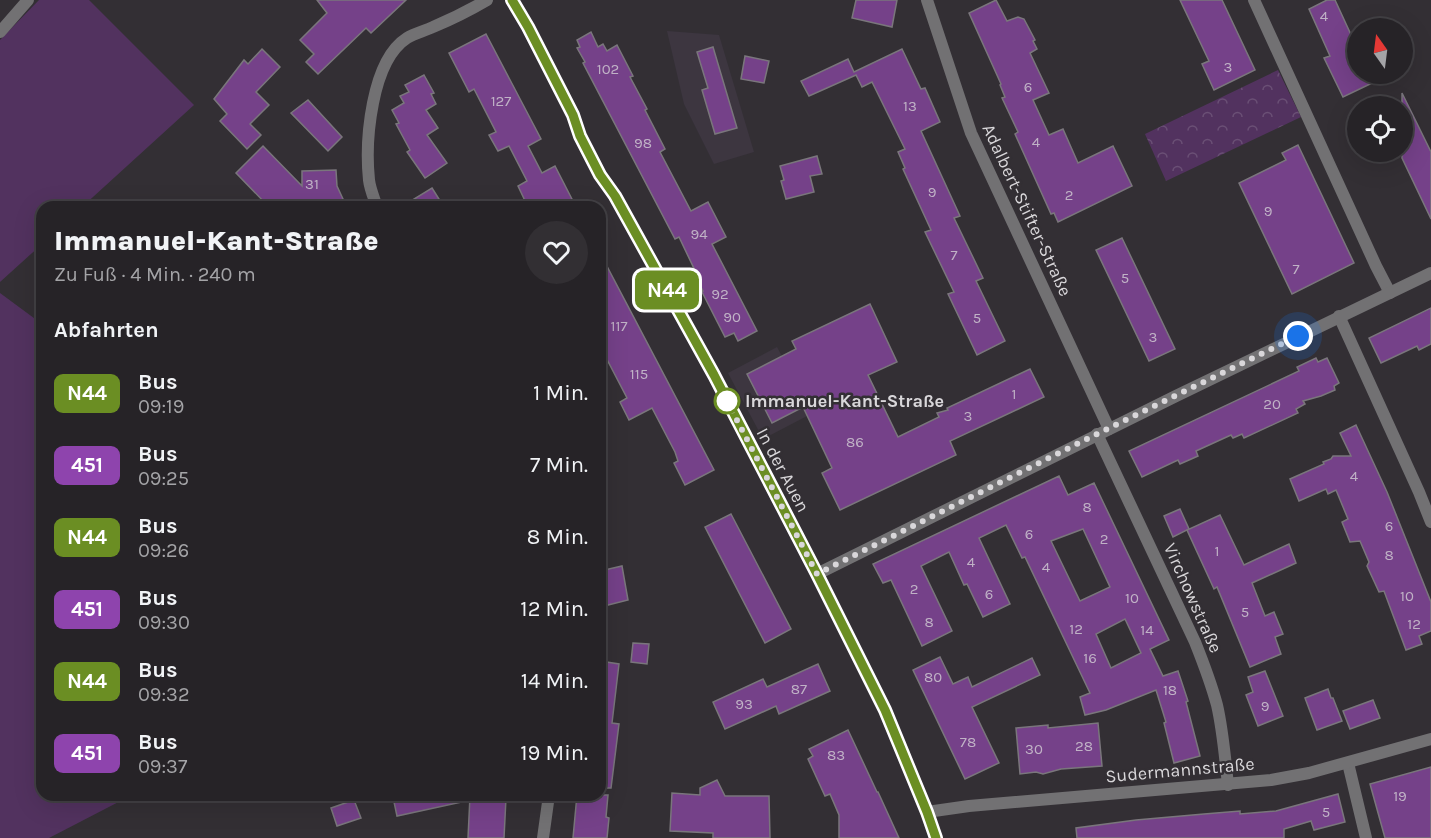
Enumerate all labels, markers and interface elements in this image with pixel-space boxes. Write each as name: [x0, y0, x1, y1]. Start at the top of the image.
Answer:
house number: 4: [1320, 7, 1329, 25]
north arrow: [1347, 18, 1413, 84]
map controls: [1347, 18, 1413, 162]
house number: 3: [1224, 58, 1232, 76]
house number: 102: [597, 60, 619, 78]
house number: 6: [1024, 78, 1032, 96]
house number: 127: [491, 92, 511, 110]
button: locate: [1347, 96, 1413, 162]
house number: 13: [903, 97, 917, 115]
street label: Adalbert-Stifter-Straße: [977, 120, 1077, 300]
house number: 4: [1032, 133, 1041, 151]
house number: 98: [634, 134, 652, 152]
house number: 31: [305, 175, 319, 193]
house number: 9: [928, 183, 936, 201]
house number: 2: [1065, 186, 1073, 204]
house number: 9: [1264, 202, 1272, 220]
button: heart: [525, 221, 588, 284]
text: Immanuel-Kant-Straße: [54, 224, 379, 257]
house number: 94: [690, 225, 708, 243]
house number: 7: [950, 246, 958, 264]
house number: 7: [1292, 260, 1300, 278]
text: Zu Fuß · 4 Min. · 240 m: [54, 263, 256, 286]
house number: 5: [1121, 269, 1129, 287]
line badge: N44: [632, 270, 702, 310]
text: N44: [647, 278, 687, 302]
house number: 92: [711, 285, 729, 303]
house number: 90: [723, 308, 741, 326]
house number: 5: [973, 309, 981, 327]
text: Abfahrten: [54, 317, 159, 343]
house number: 117: [611, 317, 627, 335]
your location: [1283, 321, 1313, 351]
house number: 3: [1149, 328, 1157, 346]
house number: 115: [630, 365, 648, 383]
text: Bus: [138, 369, 178, 395]
text: 1 Min.: [533, 380, 588, 406]
text: N44: [67, 381, 107, 405]
house number: 1: [1012, 385, 1016, 403]
marker: Immanuel-Kant-Straße: [714, 388, 740, 414]
place label: Immanuel-Kant-Straße: [745, 390, 944, 412]
text: 09:19: [138, 395, 184, 418]
house number: 20: [1263, 395, 1281, 413]
house number: 3: [964, 407, 972, 425]
street label: In der Auen: [752, 424, 814, 516]
house number: 86: [846, 433, 864, 451]
text: Bus: [138, 441, 178, 467]
text: 7 Min.: [530, 452, 588, 478]
text: 451: [71, 453, 103, 477]
text: 09:25: [138, 467, 189, 490]
house number: 4: [1350, 467, 1359, 485]
house number: 8: [1082, 498, 1092, 516]
text: Bus: [138, 513, 178, 539]
house number: 6: [1385, 517, 1393, 535]
text: 8 Min.: [527, 524, 588, 550]
text: N44: [67, 525, 107, 549]
house number: 6: [1025, 525, 1033, 543]
house number: 2: [1100, 530, 1108, 548]
text: 09:26: [138, 539, 189, 562]
street label: Virchowstraße: [1159, 540, 1227, 656]
house number: 1: [1215, 542, 1219, 560]
house number: 8: [1384, 546, 1394, 564]
house number: 4: [967, 553, 976, 571]
house number: 4: [1042, 558, 1051, 576]
house number: 2: [910, 580, 918, 598]
text: Bus: [138, 585, 178, 611]
house number: 6: [985, 585, 993, 603]
house number: 10: [1400, 587, 1414, 605]
house number: 10: [1125, 589, 1139, 607]
text: 12 Min.: [520, 596, 588, 622]
text: 451: [71, 597, 103, 621]
house number: 5: [1241, 603, 1249, 621]
text: 09:30: [138, 611, 190, 634]
house number: 8: [924, 613, 934, 631]
house number: 12: [1407, 615, 1421, 633]
house number: 12: [1069, 620, 1083, 638]
house number: 14: [1140, 621, 1154, 639]
house number: 16: [1083, 649, 1097, 667]
text: Bus: [138, 657, 178, 683]
text: 14 Min.: [521, 668, 588, 694]
house number: 80: [924, 668, 942, 686]
text: N44: [67, 669, 107, 693]
house number: 87: [791, 680, 807, 698]
house number: 18: [1163, 681, 1177, 699]
text: 09:32: [138, 683, 189, 706]
house number: 93: [735, 695, 753, 713]
house number: 9: [1261, 697, 1269, 715]
text: Bus: [138, 729, 178, 755]
house number: 78: [960, 733, 976, 751]
house number: 28: [1075, 737, 1093, 755]
text: 19 Min.: [520, 740, 588, 766]
house number: 30: [1025, 740, 1043, 758]
text: 451: [71, 741, 103, 765]
house number: 83: [827, 746, 845, 764]
street label: Sudermannstraße: [1105, 753, 1255, 787]
text: 09:37: [138, 755, 187, 778]
house number: 19: [1393, 787, 1407, 805]
house number: 5: [1322, 803, 1330, 821]

